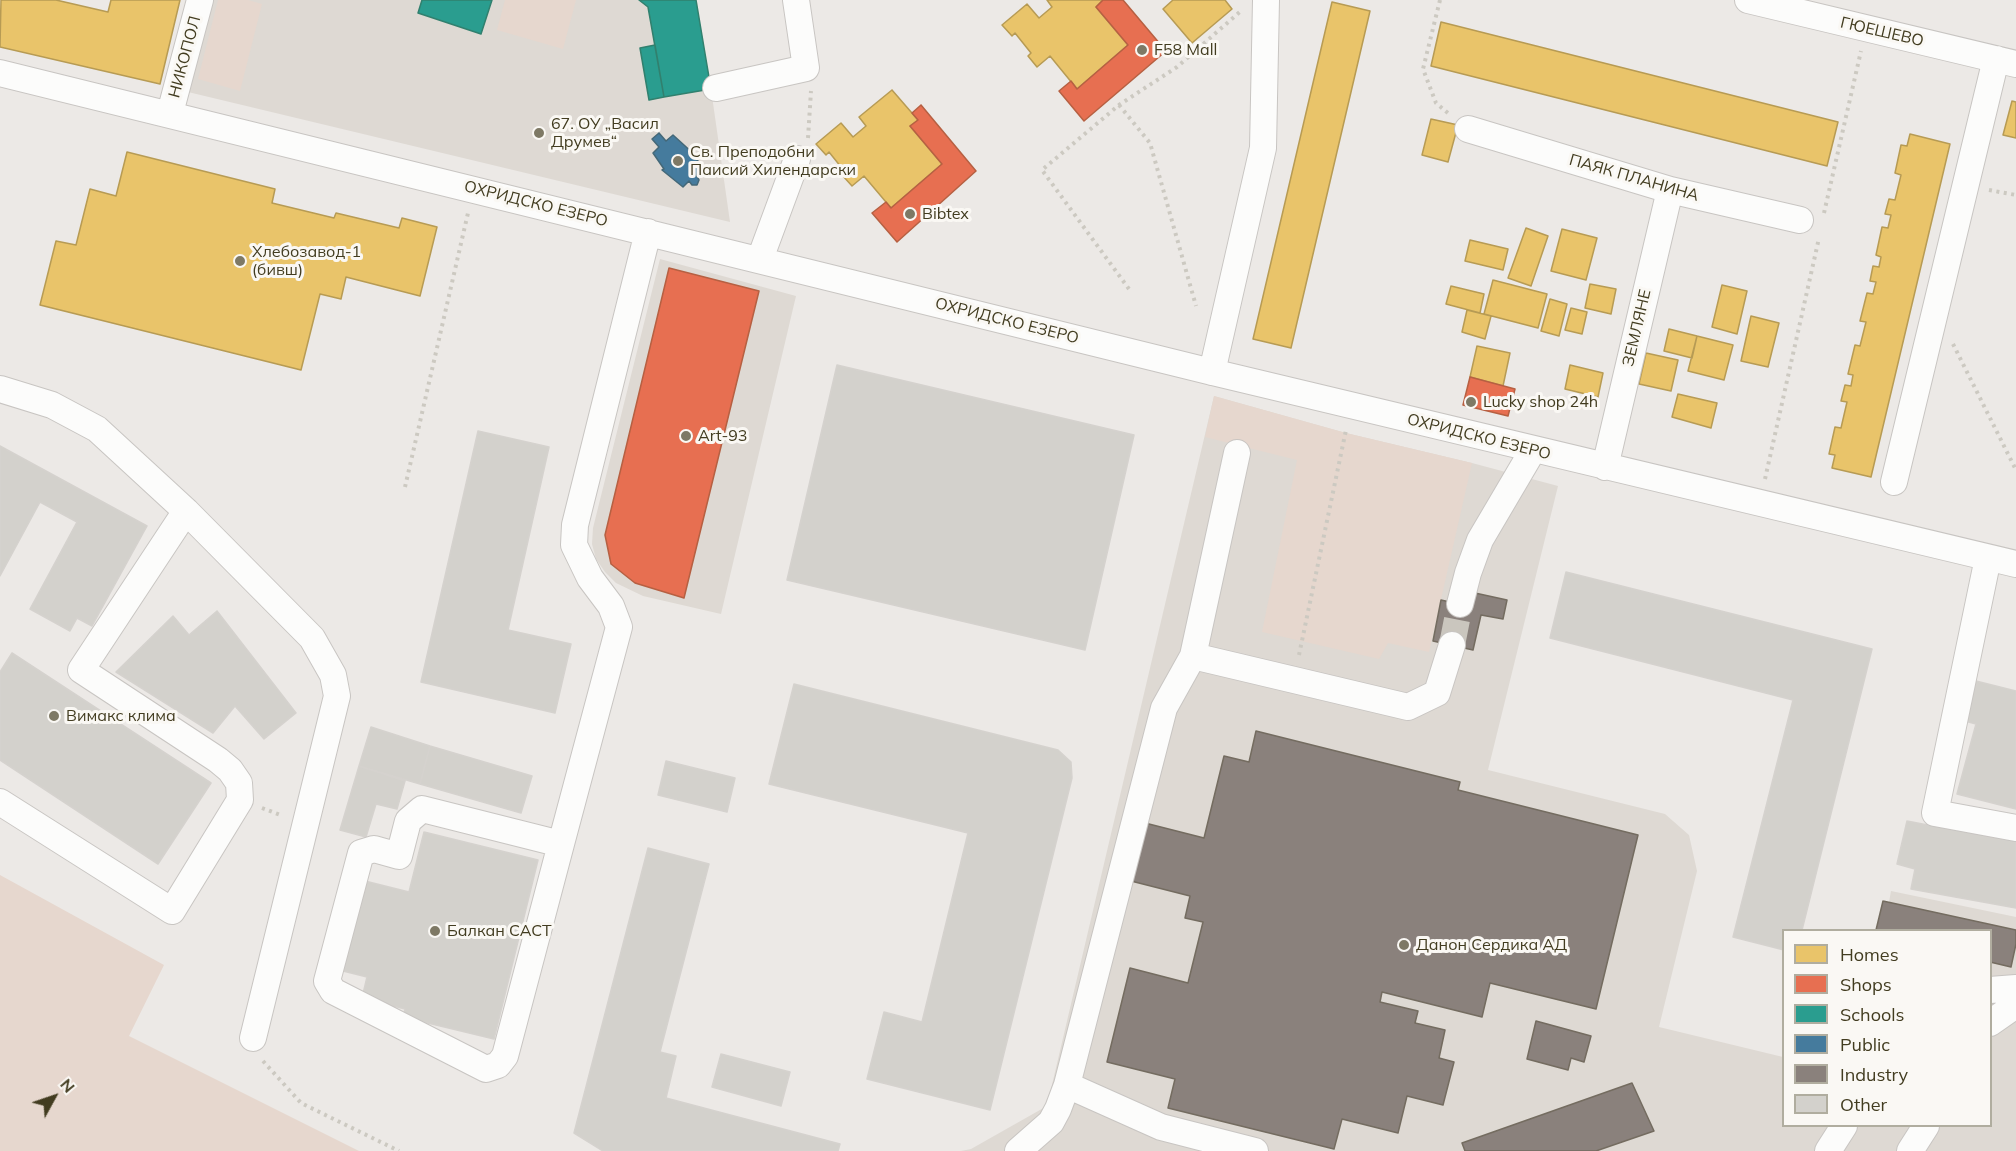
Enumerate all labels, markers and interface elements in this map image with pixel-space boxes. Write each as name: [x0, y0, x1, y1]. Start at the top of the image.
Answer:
street label: ГЮЕШЕВО: [1838, 13, 1926, 51]
street label: НИКОПОЛ: [165, 14, 205, 100]
place label: F58 Mall: [1154, 40, 1217, 60]
marker: F58 Mall: [1135, 43, 1149, 57]
place label: 67. ОУ „Васил Друмев“: [551, 114, 659, 152]
marker: 67. ОУ „Васил Друмев“: [532, 126, 546, 140]
place label: Св. Преподобни Паисий Хилендарски: [690, 142, 856, 180]
street label: ПАЯК ПЛАНИНА: [1567, 150, 1701, 206]
marker: Св. Преподобни Паисий Хилендарски: [671, 154, 685, 168]
street label: ОХРИДСКО ЕЗЕРО: [462, 177, 610, 231]
place label: Bibtex: [922, 204, 969, 224]
marker: Bibtex: [903, 207, 917, 221]
place label: Хлебозавод-1 (бивш): [252, 242, 361, 280]
marker: Хлебозавод-1 (бивш): [233, 254, 247, 268]
street label: ЗЕМЛЯНЕ: [1619, 288, 1655, 368]
street label: ОХРИДСКО ЕЗЕРО: [933, 294, 1081, 348]
place label: Lucky shop 24h: [1483, 392, 1598, 412]
marker: Lucky shop 24h: [1464, 395, 1478, 409]
street label: ОХРИДСКО ЕЗЕРО: [1405, 410, 1553, 464]
place label: Art-93: [698, 426, 747, 446]
marker: Art-93: [679, 429, 693, 443]
place label: Вимакс клима: [66, 706, 176, 726]
marker: Вимакс клима: [47, 709, 61, 723]
place label: Балкан САСТ: [447, 921, 552, 941]
marker: Балкан САСТ: [428, 924, 442, 938]
legend: [1782, 929, 1992, 1127]
place label: Данон Сердика АД: [1416, 935, 1567, 955]
marker: Данон Сердика АД: [1397, 938, 1411, 952]
text: Homes: [1840, 943, 1899, 966]
text: Shops: [1840, 973, 1892, 996]
text: Schools: [1840, 1003, 1904, 1026]
text: Public: [1840, 1033, 1890, 1056]
text: Industry: [1840, 1063, 1908, 1086]
north arrow: [24, 1067, 84, 1127]
text: N: [56, 1074, 79, 1096]
text: Other: [1840, 1093, 1887, 1116]

